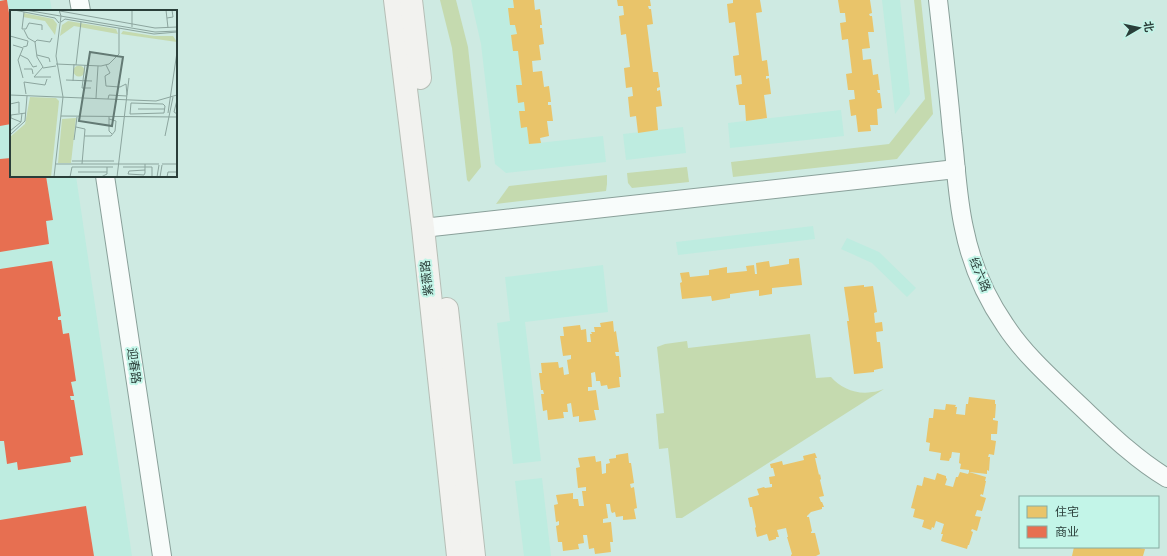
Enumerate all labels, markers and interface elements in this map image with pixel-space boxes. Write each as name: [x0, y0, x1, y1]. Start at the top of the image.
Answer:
north arrow: [1119, 8, 1159, 48]
inset map: [10, 10, 177, 177]
text: 北: [1140, 20, 1156, 33]
street label: 经六路: [965, 255, 993, 295]
street label: 紫薇路: [418, 259, 438, 297]
street label: 迎春路: [123, 347, 143, 385]
legend: [1019, 496, 1159, 548]
text: 住宅: [1055, 505, 1079, 521]
text: 商业: [1055, 525, 1079, 541]

